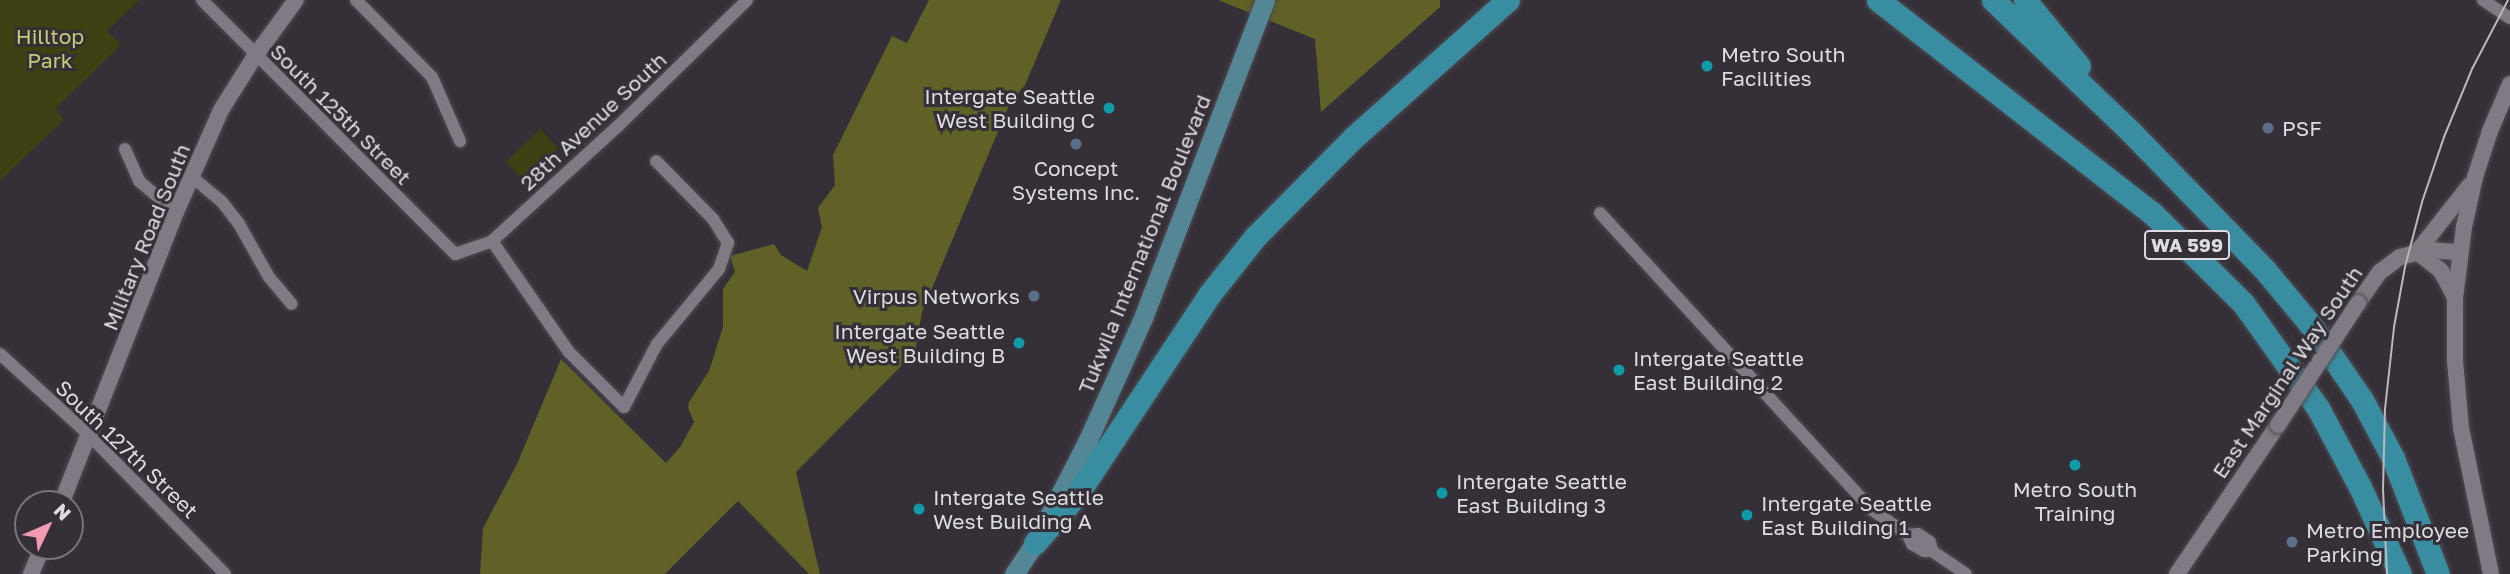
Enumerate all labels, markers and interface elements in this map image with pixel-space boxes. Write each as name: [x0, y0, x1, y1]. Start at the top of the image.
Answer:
park label: Hilltop Park: [16, 23, 84, 73]
street label: South 125th Street: [265, 38, 417, 190]
place label: Metro South Facilities: [1721, 41, 1846, 91]
street label: 28th Avenue South: [515, 47, 671, 195]
marker: Metro South Facilities: [1699, 58, 1715, 74]
place label: Intergate Seattle West Building C: [924, 83, 1095, 133]
street label: Tukwila International Boulevard: [1072, 91, 1216, 397]
marker: Intergate Seattle West Building C: [1101, 100, 1117, 116]
place label: PSF: [2282, 115, 2322, 141]
marker: PSF: [2260, 120, 2276, 136]
marker: Concept Systems Inc.: [1068, 136, 1084, 152]
street label: Military Road South: [97, 140, 195, 334]
place label: Concept Systems Inc.: [1012, 155, 1140, 205]
road number: WA 599: [2143, 230, 2231, 260]
street label: East Marginal Way South: [2207, 261, 2367, 483]
place label: Virpus Networks: [853, 283, 1020, 309]
marker: Virpus Networks: [1026, 288, 1042, 304]
place label: Intergate Seattle West Building B: [834, 318, 1005, 368]
marker: Intergate Seattle West Building B: [1011, 335, 1027, 351]
place label: Intergate Seattle East Building 2: [1633, 345, 1804, 395]
marker: Intergate Seattle East Building 2: [1611, 362, 1627, 378]
street label: South 127th Street: [51, 375, 203, 523]
marker: Metro South Training: [2067, 457, 2083, 473]
place label: Intergate Seattle East Building 3: [1456, 468, 1627, 518]
place label: Metro South Training: [2013, 476, 2137, 526]
place label: Intergate Seattle West Building A: [933, 484, 1104, 534]
marker: Intergate Seattle East Building 3: [1434, 485, 1450, 501]
north arrow: [14, 490, 84, 560]
place label: Intergate Seattle East Building 1: [1761, 490, 1932, 540]
text: N: [50, 498, 76, 525]
marker: Intergate Seattle West Building A: [911, 501, 927, 517]
marker: Intergate Seattle East Building 1: [1739, 507, 1755, 523]
place label: Metro Employee Parking: [2306, 517, 2469, 567]
marker: Metro Employee Parking: [2284, 534, 2300, 550]

